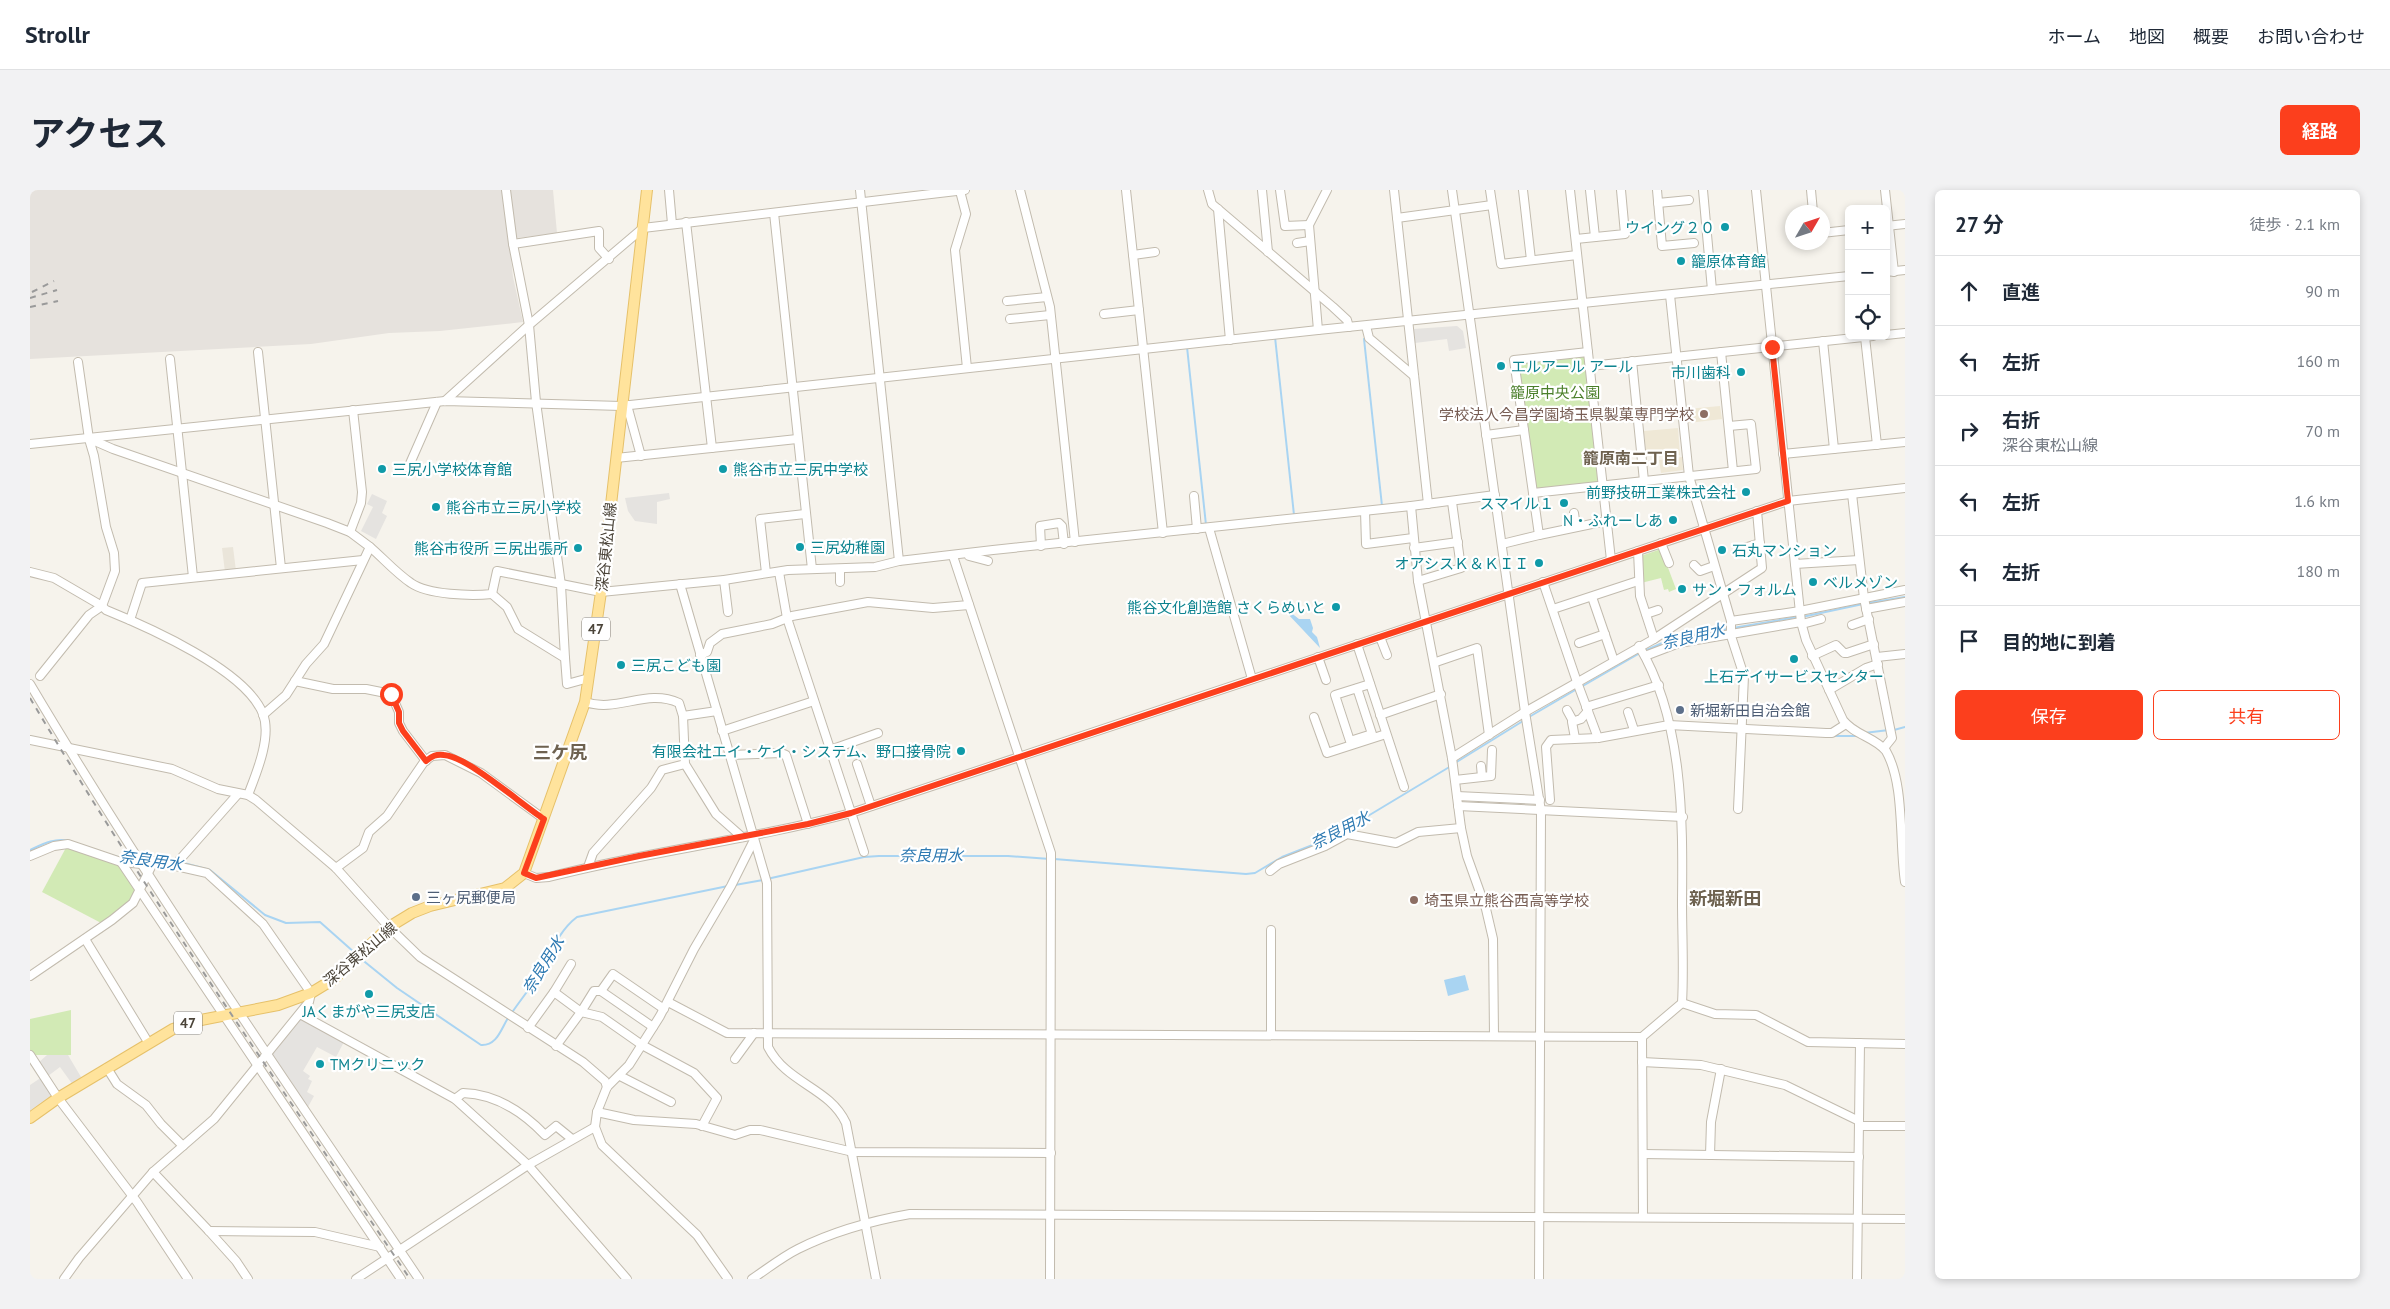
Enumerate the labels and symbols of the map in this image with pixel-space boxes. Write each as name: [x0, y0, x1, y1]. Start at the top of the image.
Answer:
north arrow: [1785, 205, 1830, 250]
place label: ウイング２０: [1625, 218, 1715, 237]
marker: ウイング２０: [1719, 221, 1731, 233]
place label: 籠原体育館: [1691, 252, 1766, 271]
marker: 籠原体育館: [1675, 255, 1687, 267]
route end: [1761, 336, 1784, 359]
place label: エルアール アール: [1511, 357, 1633, 376]
marker: エルアール アール: [1495, 360, 1507, 372]
place label: 市川歯科: [1671, 363, 1731, 382]
marker: 市川歯科: [1735, 366, 1747, 378]
park label: 籠原中央公園: [1510, 383, 1600, 402]
place label: 学校法人今昌学園埼玉県製菓専門学校: [1439, 405, 1694, 424]
marker: 学校法人今昌学園埼玉県製菓専門学校: [1698, 408, 1710, 420]
district label: 籠原南二丁目: [1583, 448, 1679, 468]
place label: 三尻小学校体育館: [392, 460, 512, 479]
place label: 熊谷市立三尻中学校: [733, 460, 868, 479]
marker: 三尻小学校体育館: [376, 463, 388, 475]
marker: 熊谷市立三尻中学校: [717, 463, 729, 475]
place label: 前野技研工業株式会社: [1586, 483, 1736, 502]
marker: 前野技研工業株式会社: [1740, 486, 1752, 498]
place label: スマイル１: [1479, 494, 1554, 513]
marker: スマイル１: [1558, 497, 1570, 509]
place label: 熊谷市立三尻小学校: [446, 498, 581, 517]
marker: 熊谷市立三尻小学校: [430, 501, 442, 513]
street label: 深谷東松山線: [592, 501, 620, 593]
place label: N・ふれーしあ: [1563, 511, 1663, 530]
marker: N・ふれーしあ: [1667, 514, 1679, 526]
place label: 三尻幼稚園: [810, 538, 885, 557]
place label: 熊谷市役所 三尻出張所: [414, 539, 568, 558]
marker: 三尻幼稚園: [794, 541, 806, 553]
place label: 石丸マンション: [1732, 541, 1837, 560]
marker: 熊谷市役所 三尻出張所: [572, 542, 584, 554]
marker: 石丸マンション: [1716, 544, 1728, 556]
place label: オアシスＫ＆ＫＩＩ: [1395, 554, 1529, 573]
marker: オアシスＫ＆ＫＩＩ: [1533, 557, 1545, 569]
place label: ベルメゾン: [1823, 573, 1898, 592]
marker: ベルメゾン: [1807, 576, 1819, 588]
place label: サン・フォルム: [1692, 580, 1797, 599]
marker: サン・フォルム: [1676, 583, 1688, 595]
place label: 熊谷文化創造館 さくらめいと: [1127, 598, 1326, 617]
marker: 熊谷文化創造館 さくらめいと: [1330, 601, 1342, 613]
road number: 47: [582, 618, 610, 640]
water label: 奈良用水: [1660, 619, 1728, 653]
marker: 上石デイサービスセンター: [1788, 653, 1800, 665]
place label: 三尻こども園: [631, 656, 721, 675]
marker: 三尻こども園: [615, 659, 627, 671]
place label: 上石デイサービスセンター: [1704, 667, 1884, 686]
route start: [380, 683, 403, 706]
place label: 新堀新田自治会館: [1690, 701, 1810, 720]
marker: 新堀新田自治会館: [1674, 704, 1686, 716]
district label: 三ケ尻: [533, 741, 587, 764]
place label: 有限会社エイ・ケイ・システム、野口接骨院: [652, 742, 951, 761]
marker: 有限会社エイ・ケイ・システム、野口接骨院: [955, 745, 967, 757]
water label: 奈良用水: [1307, 806, 1375, 853]
water label: 奈良用水: [899, 845, 965, 865]
water label: 奈良用水: [118, 846, 186, 875]
district label: 新堀新田: [1689, 887, 1761, 910]
place label: 三ヶ尻郵便局: [426, 888, 516, 907]
marker: 三ヶ尻郵便局: [410, 891, 422, 903]
place label: 埼玉県立熊谷西高等学校: [1424, 891, 1589, 910]
marker: 埼玉県立熊谷西高等学校: [1408, 894, 1420, 906]
street label: 深谷東松山線: [319, 918, 401, 990]
water label: 奈良用水: [518, 931, 569, 997]
marker: JAくまがや三尻支店: [363, 988, 375, 1000]
place label: JAくまがや三尻支店: [301, 1002, 436, 1021]
road number: 47: [174, 1011, 202, 1034]
place label: TMクリニック: [330, 1055, 425, 1074]
marker: TMクリニック: [314, 1058, 326, 1070]

